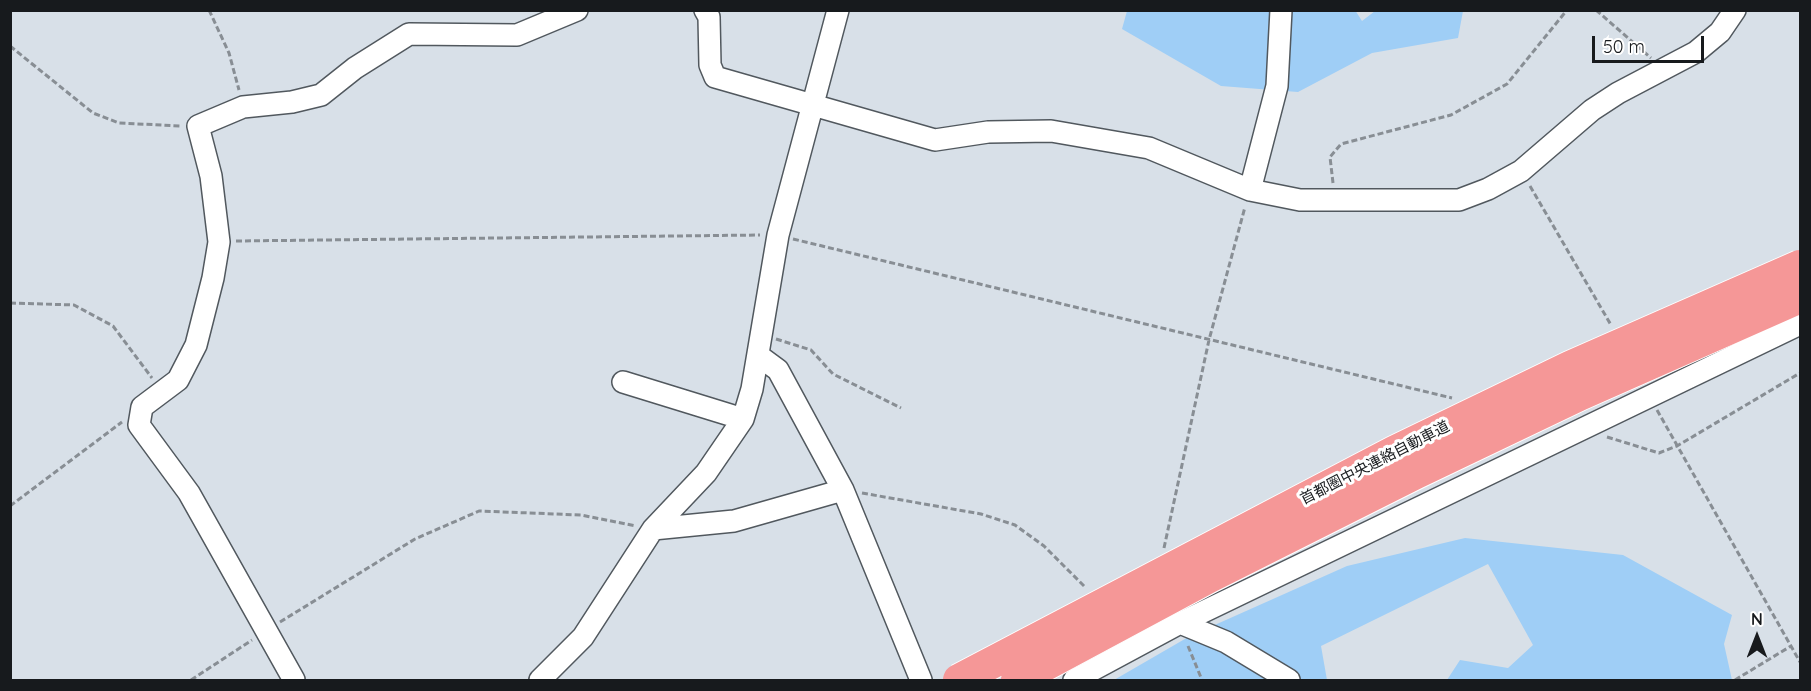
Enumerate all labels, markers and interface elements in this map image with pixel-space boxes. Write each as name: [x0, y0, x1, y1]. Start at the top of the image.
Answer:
scale bar: [1595, 24, 1708, 62]
text: 50 m: [1603, 35, 1645, 58]
street label: 首都圏中央連絡自動車道: [1297, 418, 1453, 508]
north arrow: [1727, 607, 1787, 667]
text: N: [1751, 609, 1763, 629]

